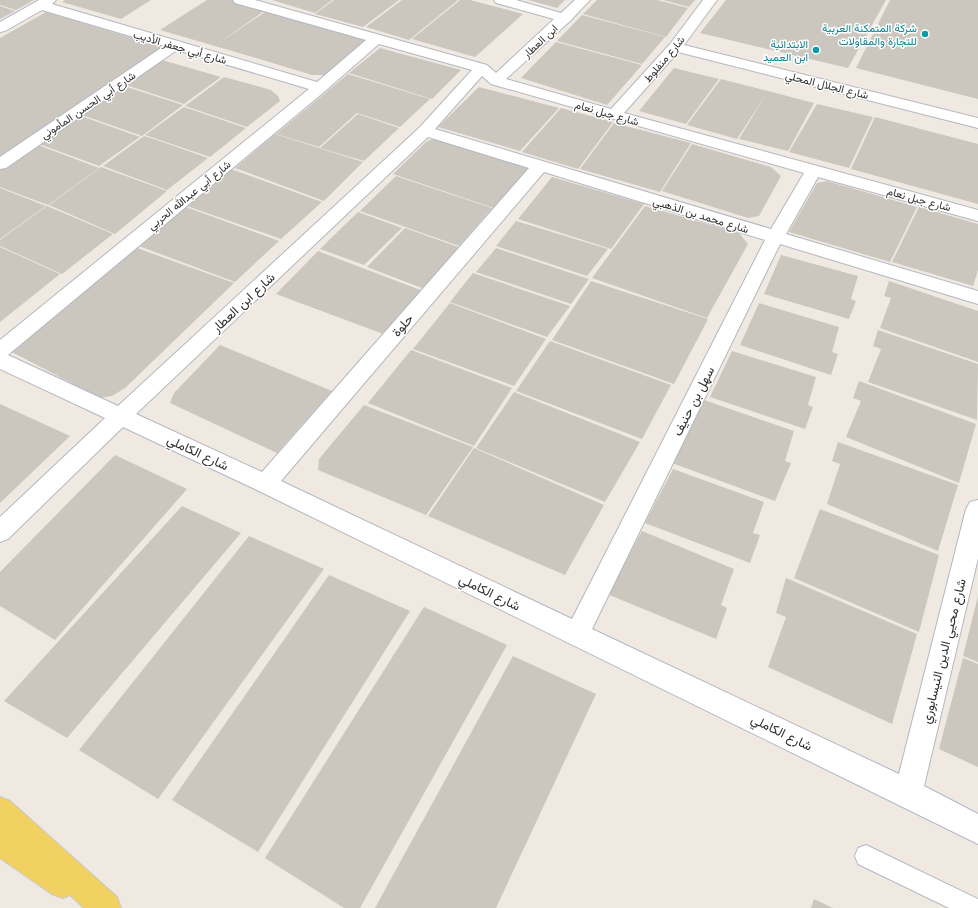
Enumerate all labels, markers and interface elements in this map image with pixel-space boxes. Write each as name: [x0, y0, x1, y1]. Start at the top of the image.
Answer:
street label: ابن العطار: [519, 21, 560, 61]
place label: شركة المتمكنة العربية للتجارة والمقاولات: [822, 21, 917, 48]
street label: شارع أبي جعفر الأديب: [131, 27, 229, 70]
marker: شركة المتمكنة العربية للتجارة والمقاولات: [920, 29, 930, 39]
street label: شارع منفلوط: [640, 32, 689, 86]
place label: الابتدائية ابن العميد: [763, 37, 808, 64]
marker: الابتدائية ابن العميد: [811, 45, 821, 55]
street label: شارع أبي الحسن المأموني: [38, 68, 140, 145]
street label: شارع الجلال المحلي: [783, 68, 870, 105]
street label: شارع جبل نعام: [573, 97, 641, 130]
street label: شارع أبي عبدالله الحربي: [144, 157, 236, 235]
street label: شارع جبل نعام: [885, 184, 953, 215]
street label: شارع محمد بن الذهبي: [651, 194, 751, 239]
street label: شارع ابن العطار: [207, 269, 279, 337]
street label: حلوة: [388, 310, 417, 340]
street label: سهل بن حنيف: [669, 364, 718, 439]
street label: شارع الكاملي: [163, 431, 231, 476]
street label: شارع الكاملي: [455, 570, 523, 616]
street label: شارع محيي الدين النيسابوري: [917, 577, 972, 726]
street label: شارع الكاملي: [747, 710, 815, 756]

